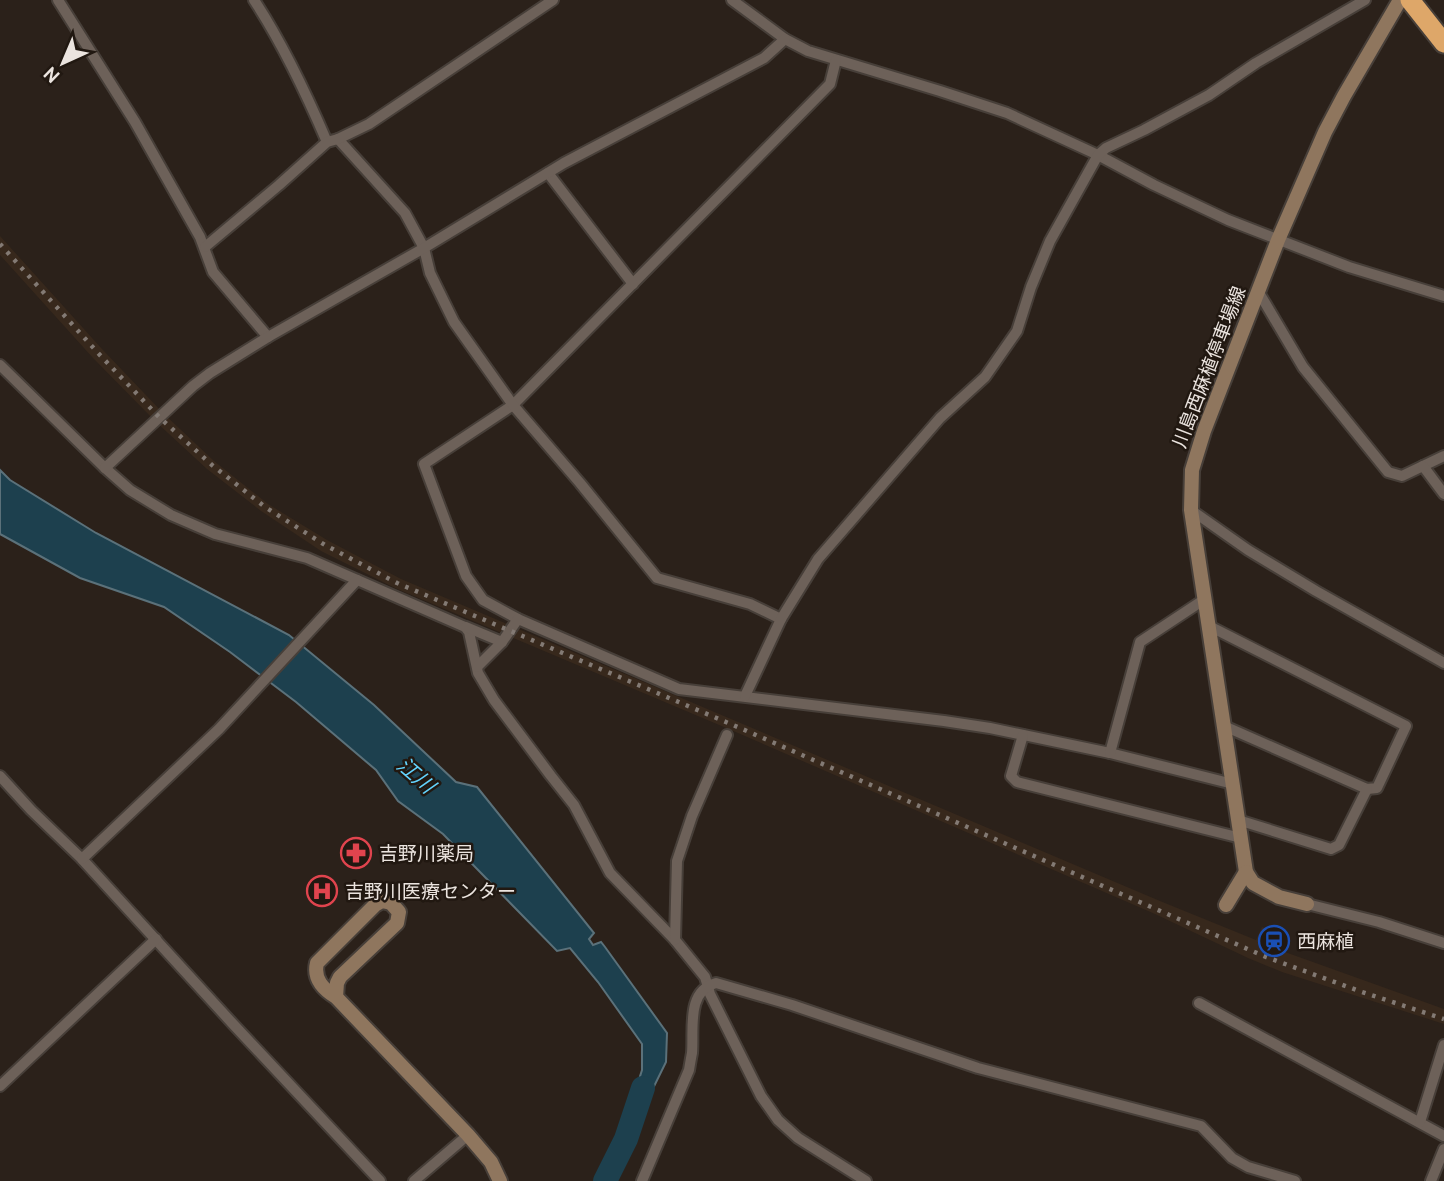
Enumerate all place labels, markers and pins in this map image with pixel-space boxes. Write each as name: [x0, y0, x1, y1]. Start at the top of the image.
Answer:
pharmacy icon: 吉野川薬局: [339, 836, 373, 870]
place label: 吉野川薬局: [379, 842, 474, 865]
hospital icon: 吉野川医療センター: [305, 874, 339, 908]
place label: 吉野川医療センター: [345, 880, 516, 903]
station icon: 西麻植: [1257, 924, 1291, 958]
place label: 西麻植: [1297, 930, 1354, 953]

